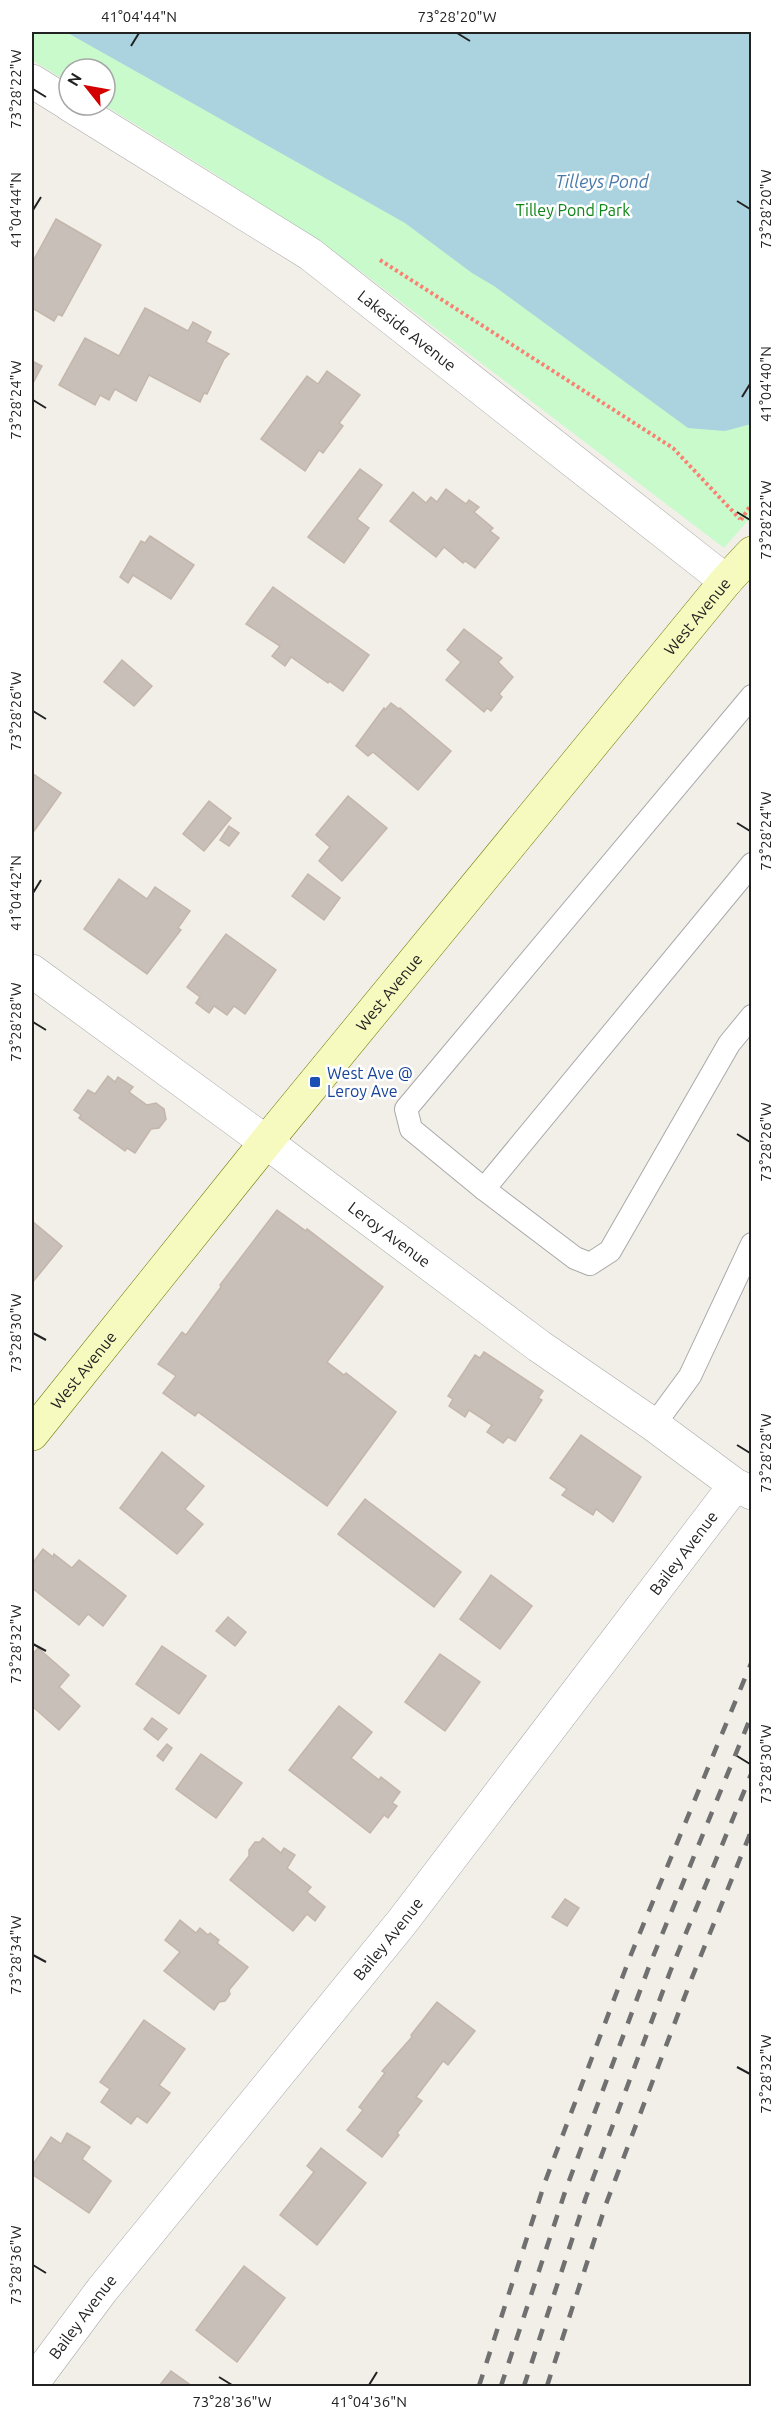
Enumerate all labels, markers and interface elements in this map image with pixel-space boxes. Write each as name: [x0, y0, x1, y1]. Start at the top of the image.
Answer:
text: 41°04'44"N: [101, 8, 177, 25]
text: 73°28'20"W: [417, 8, 497, 25]
text: 73°28'22"W: [7, 49, 24, 129]
north arrow: [57, 57, 117, 117]
text: N: [63, 70, 85, 89]
text: 73°28'20"W: [757, 169, 774, 249]
water label: Tilleys Pond: [555, 171, 650, 191]
text: 41°04'44"N: [7, 172, 24, 248]
park label: Tilley Pond Park: [516, 201, 630, 219]
street label: Lakeside Avenue: [354, 286, 460, 374]
text: 41°04'40"N: [757, 346, 774, 422]
text: 73°28'24"W: [7, 360, 24, 440]
text: 73°28'22"W: [757, 480, 774, 560]
street label: West Avenue: [660, 574, 734, 658]
text: 73°28'26"W: [7, 671, 24, 751]
text: 73°28'24"W: [757, 791, 774, 871]
text: 41°04'42"N: [7, 855, 24, 931]
street label: West Avenue: [352, 950, 426, 1034]
text: 73°28'28"W: [7, 982, 24, 1062]
place label: West Ave @ Leroy Ave: [327, 1064, 413, 1100]
marker: West Ave @ Leroy Ave: [308, 1075, 322, 1089]
text: 73°28'26"W: [757, 1102, 774, 1182]
street label: Leroy Avenue: [345, 1198, 434, 1271]
text: 73°28'30"W: [7, 1293, 24, 1373]
street label: West Avenue: [47, 1328, 120, 1412]
text: 73°28'28"W: [757, 1413, 774, 1493]
street label: Bailey Avenue: [646, 1507, 721, 1598]
text: 73°28'32"W: [7, 1604, 24, 1684]
text: 73°28'30"W: [757, 1724, 774, 1804]
street label: Bailey Avenue: [349, 1894, 426, 1984]
text: 73°28'34"W: [7, 1915, 24, 1995]
text: 73°28'32"W: [757, 2034, 774, 2114]
text: 73°28'36"W: [7, 2225, 24, 2305]
street label: Bailey Avenue: [45, 2271, 120, 2362]
text: 73°28'36"W: [192, 2393, 272, 2410]
text: 41°04'36"N: [331, 2393, 407, 2410]

